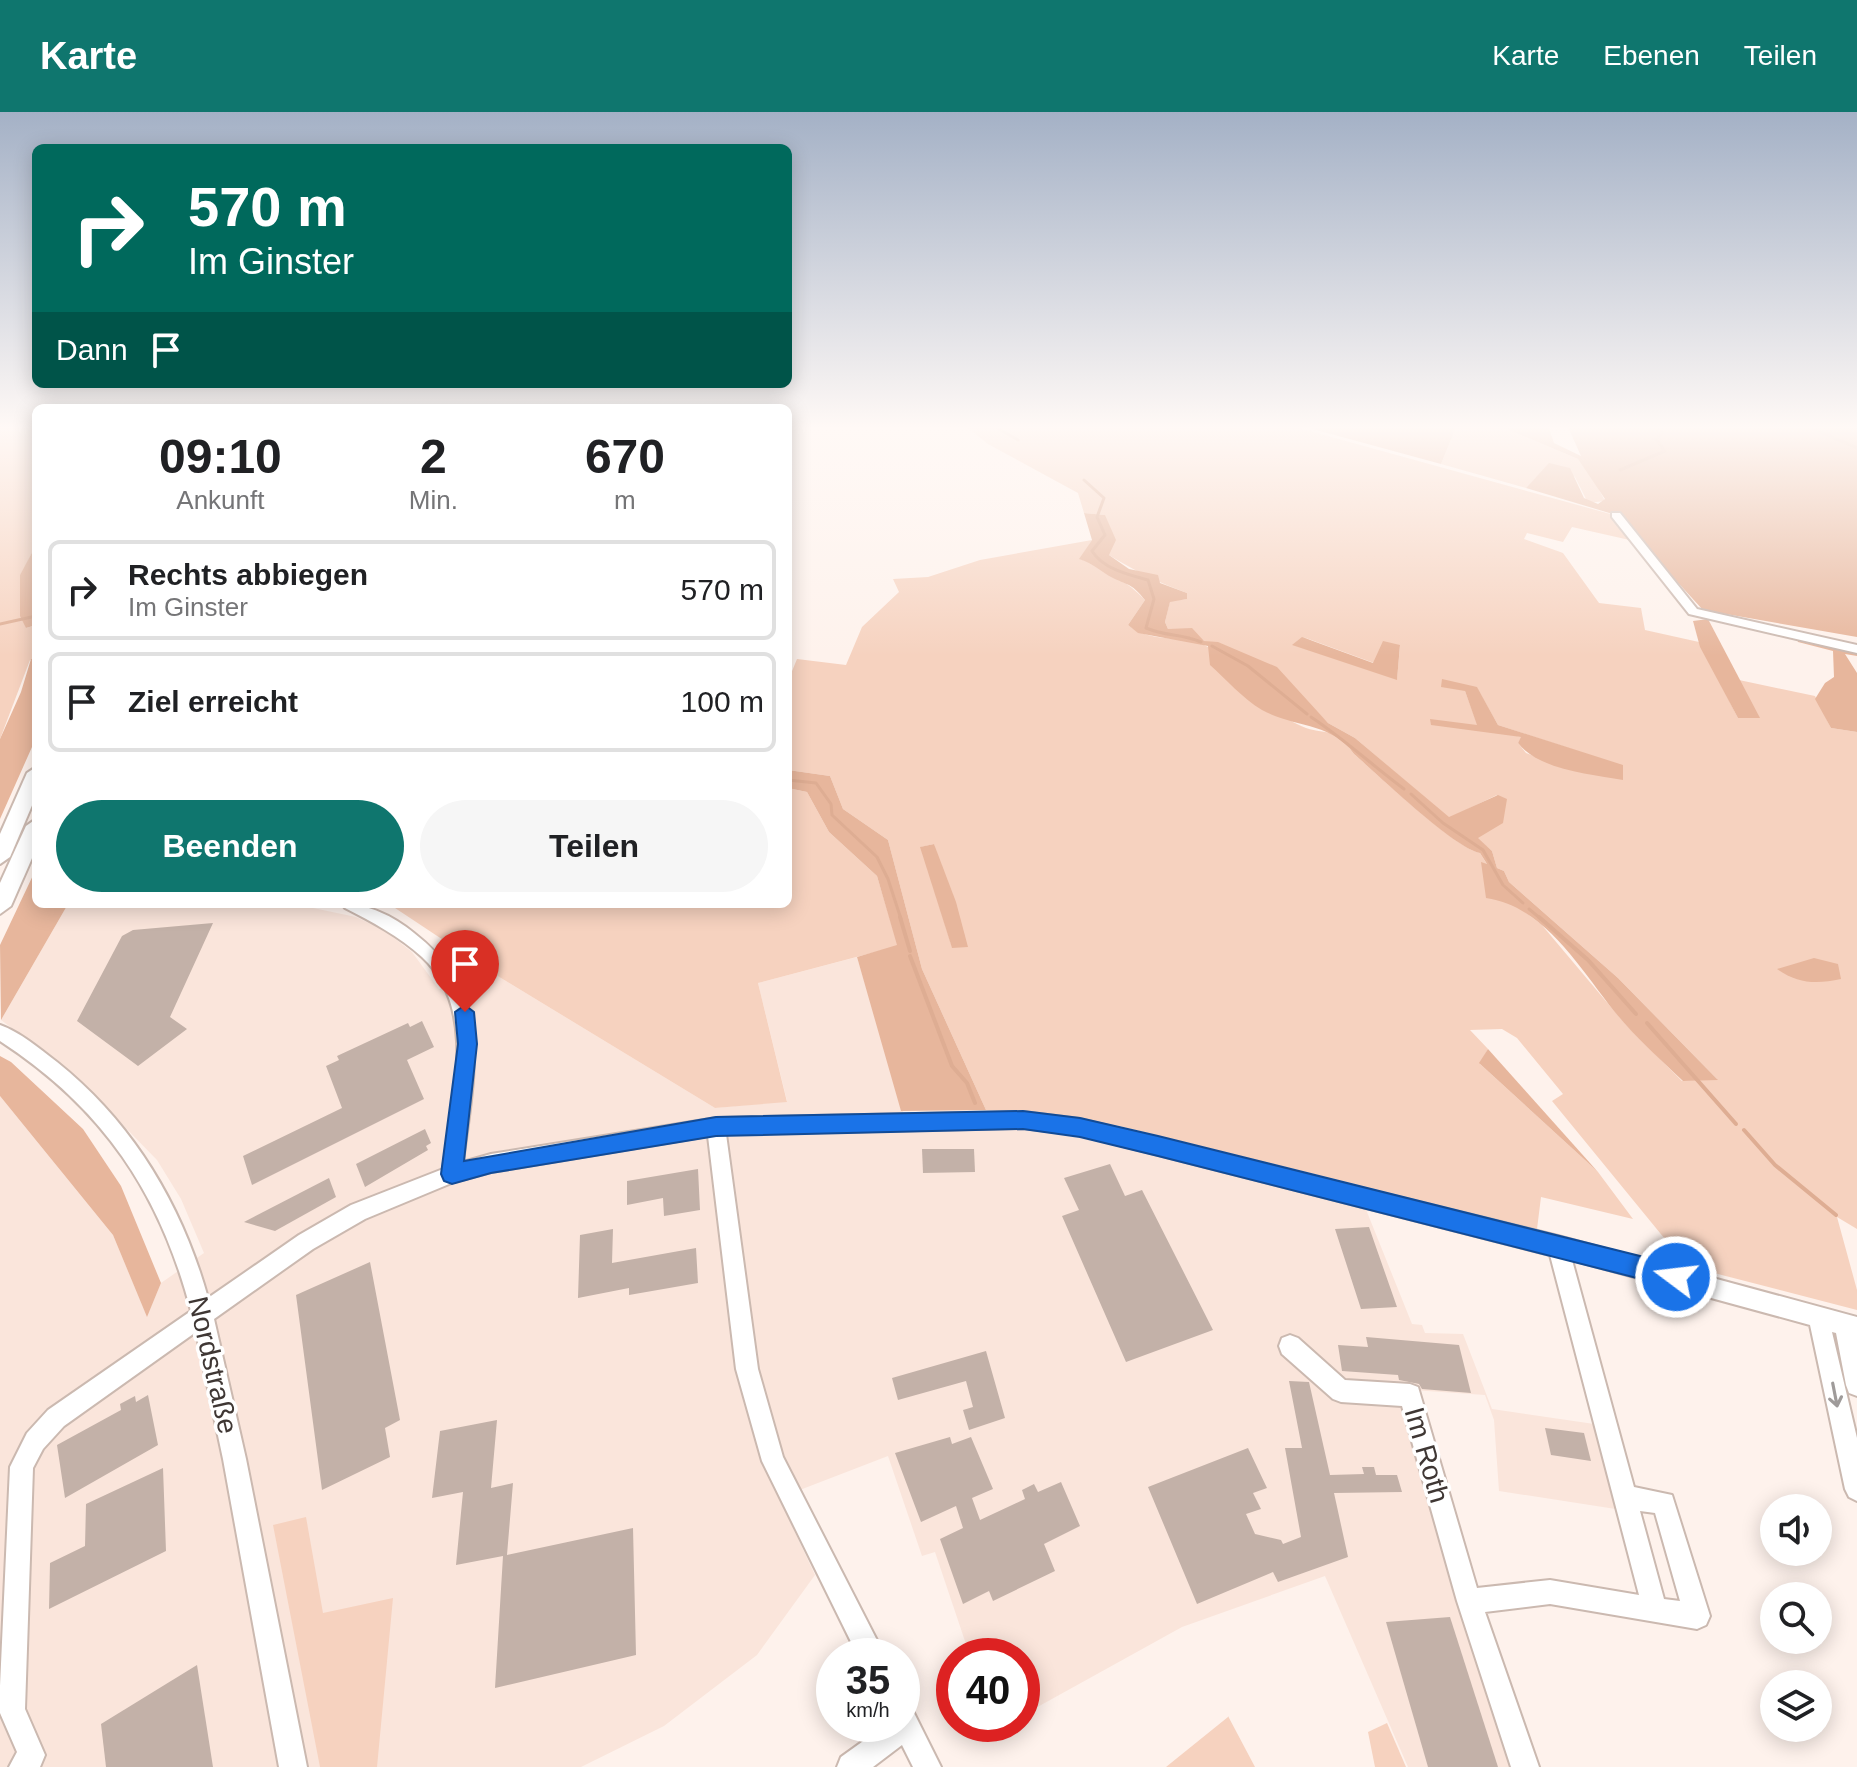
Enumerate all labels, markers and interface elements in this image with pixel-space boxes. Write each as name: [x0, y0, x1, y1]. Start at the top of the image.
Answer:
text: Karte: [40, 35, 137, 77]
text: Karte: [1492, 40, 1559, 71]
text: Ebenen: [1603, 40, 1700, 71]
text: Teilen: [1744, 40, 1817, 71]
text: 570 m: [188, 175, 347, 238]
icon: right: [56, 176, 160, 280]
text: Im Ginster: [188, 241, 354, 282]
icon: arrive: [144, 328, 188, 372]
text: Dann: [56, 333, 128, 366]
text: 09:10: [159, 430, 282, 483]
text: 2: [420, 430, 447, 483]
text: 670: [585, 430, 665, 483]
text: Ankunft: [176, 485, 264, 515]
text: Min.: [409, 485, 458, 515]
text: m: [614, 485, 636, 515]
text: Rechts abbiegen: [128, 558, 368, 591]
icon: right: [60, 568, 104, 612]
text: 570 m: [681, 573, 764, 606]
text: Im Ginster: [128, 592, 248, 622]
icon: arrive: [60, 680, 104, 724]
text: Ziel erreicht: [128, 685, 298, 718]
text: 100 m: [681, 685, 764, 718]
button: Beenden: [56, 800, 404, 892]
button: Teilen: [420, 800, 768, 892]
pin: [431, 930, 499, 1012]
icon: arrive: [443, 942, 487, 986]
position arrow: [1634, 1235, 1718, 1319]
street label: Nordstraße: [182, 1293, 244, 1437]
one-way arrow: [1828, 1382, 1843, 1407]
street label: Im Roth: [1399, 1404, 1455, 1506]
map controls: [1760, 1494, 1832, 1742]
button: sound: [1760, 1494, 1832, 1566]
button: search: [1760, 1582, 1832, 1654]
speed limit sign: 40: [936, 1638, 1040, 1742]
text: 35: [846, 1658, 890, 1702]
button: layers: [1760, 1670, 1832, 1742]
text: km/h: [846, 1699, 890, 1721]

